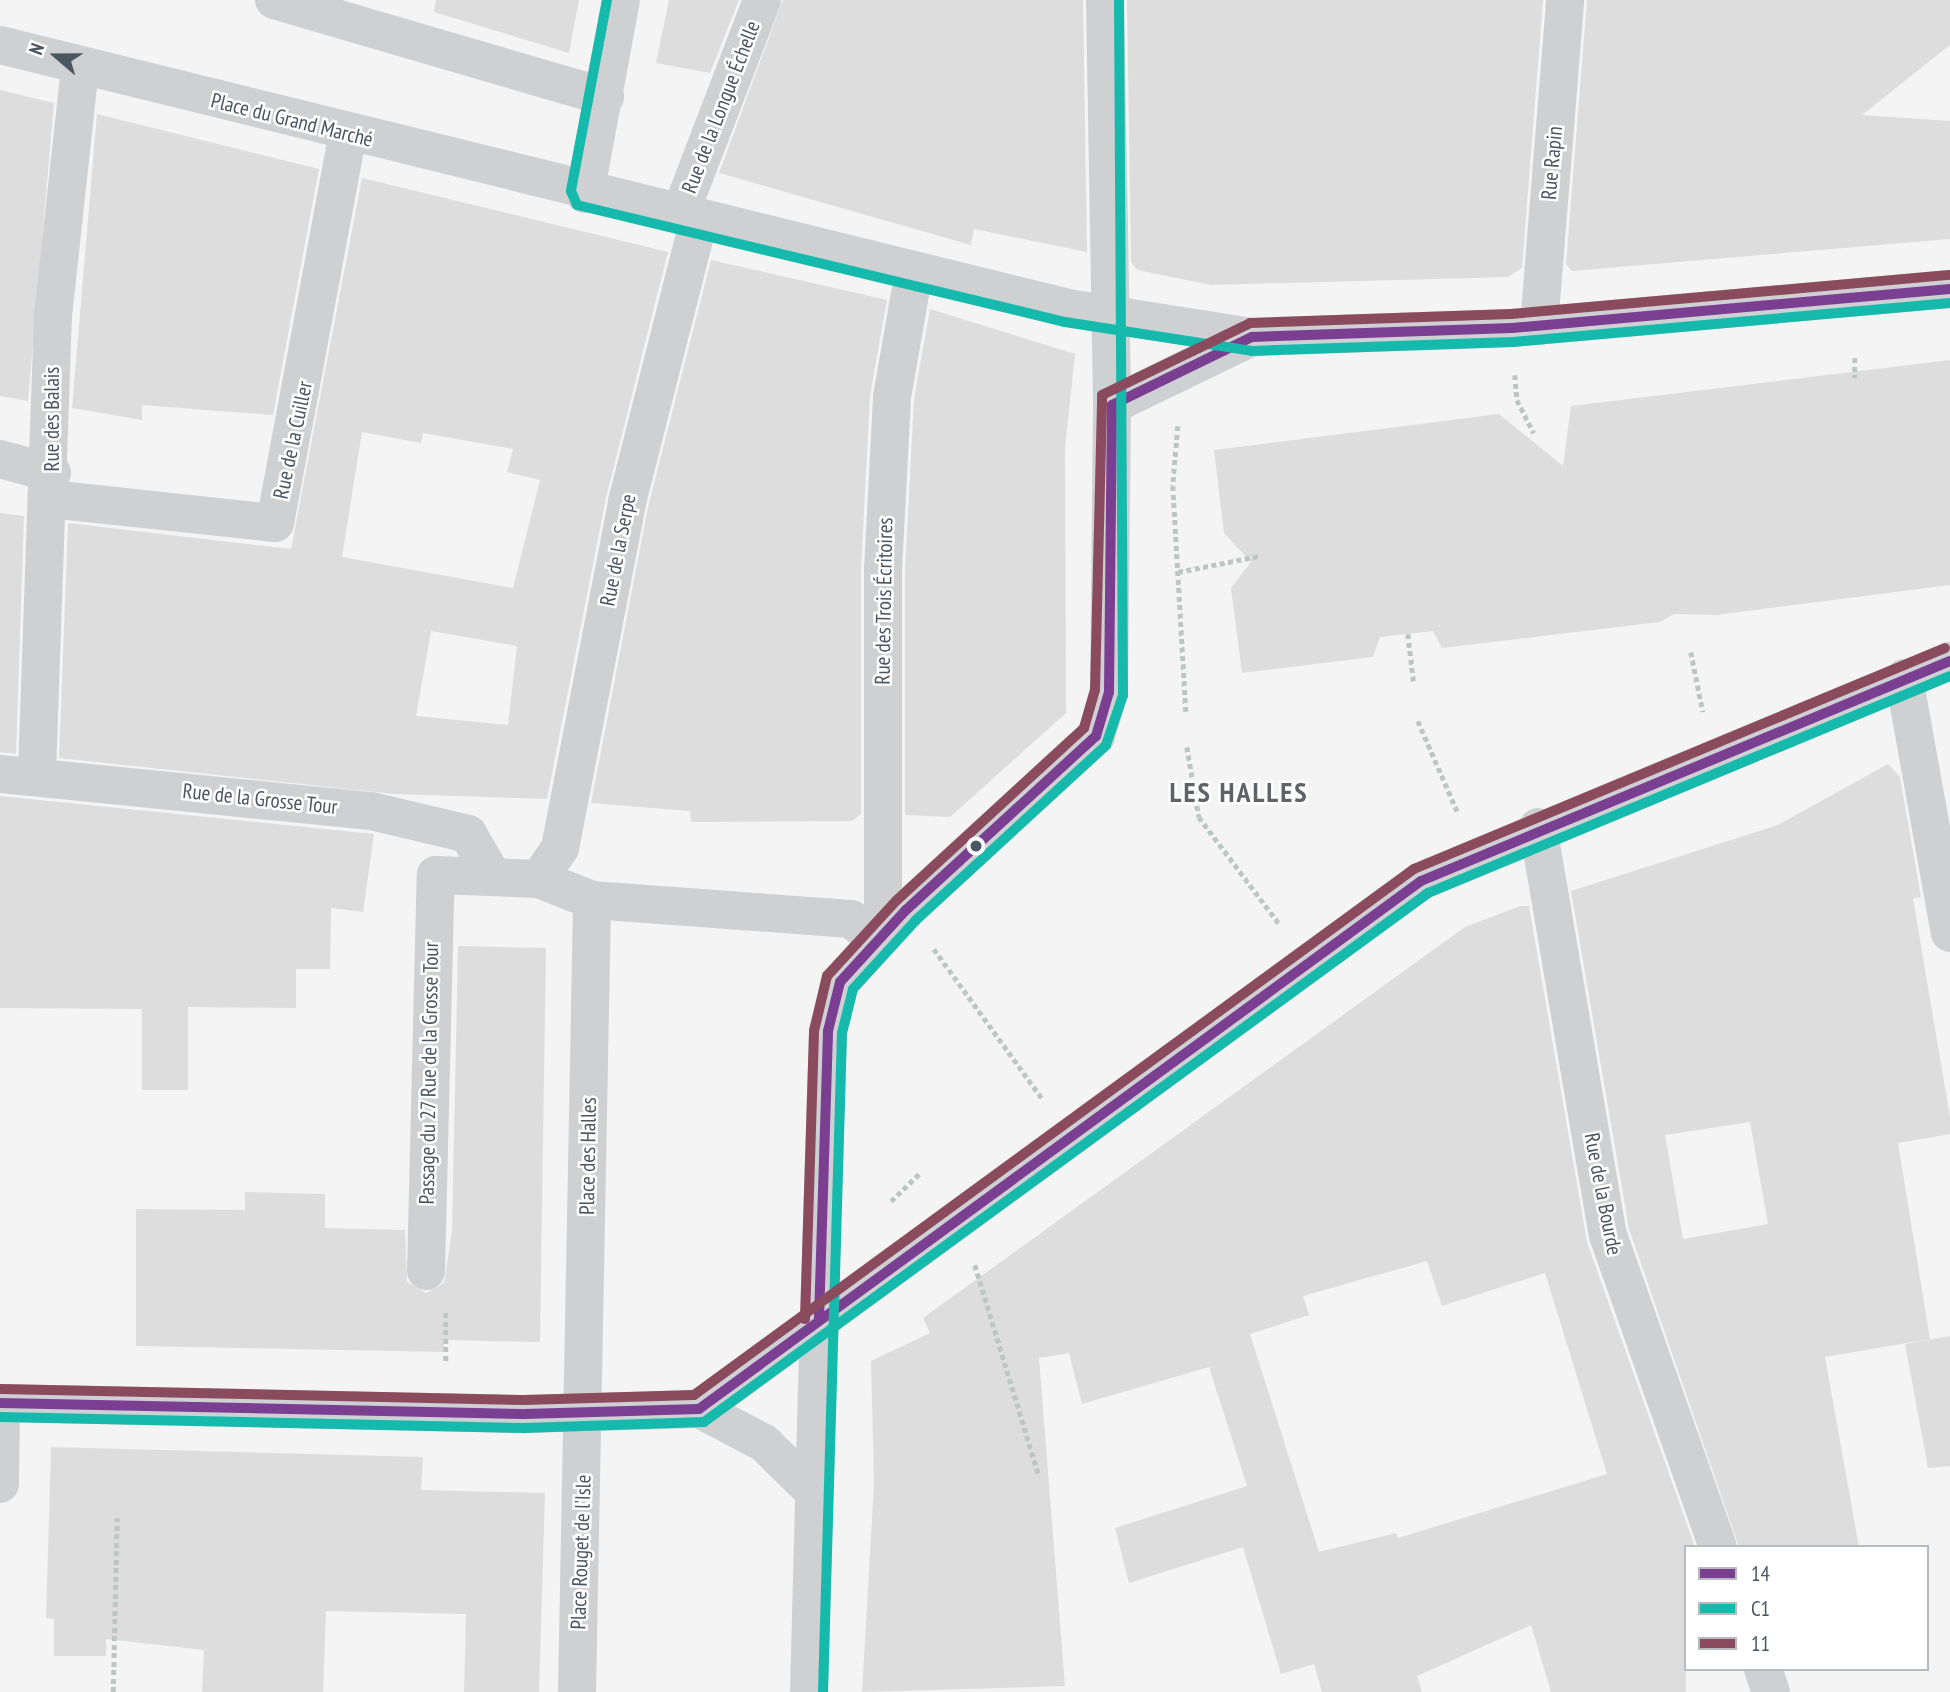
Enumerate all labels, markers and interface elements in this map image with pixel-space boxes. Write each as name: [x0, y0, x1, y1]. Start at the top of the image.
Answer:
street label: Rue de la Longue Échelle: [677, 17, 765, 197]
north arrow: [21, 21, 91, 91]
text: N: [23, 40, 49, 58]
street label: Place du Grand Marché: [208, 88, 376, 152]
street label: Rue Rapin: [1536, 125, 1568, 201]
street label: Rue des Balais: [39, 367, 65, 471]
street label: Rue de la Cuiller: [268, 379, 318, 501]
street label: Rue de la Serpe: [595, 492, 641, 608]
street label: Rue des Trois Écritoires: [870, 517, 898, 685]
district label: LES HALLES: [1171, 775, 1307, 809]
street label: Rue de la Grosse Tour: [181, 778, 339, 820]
unlabelled marker: [969, 839, 983, 853]
street label: Passage du 27 Rue de la Grosse Tour: [414, 941, 444, 1205]
street label: Place des Halles: [574, 1097, 602, 1215]
street label: Rue de la Bourde: [1579, 1131, 1627, 1257]
street label: Place Rouget de l'Isle: [566, 1474, 596, 1630]
legend: [1684, 1545, 1929, 1671]
text: 14: [1751, 1560, 1770, 1587]
text: C1: [1751, 1595, 1770, 1622]
text: 11: [1751, 1630, 1770, 1657]

